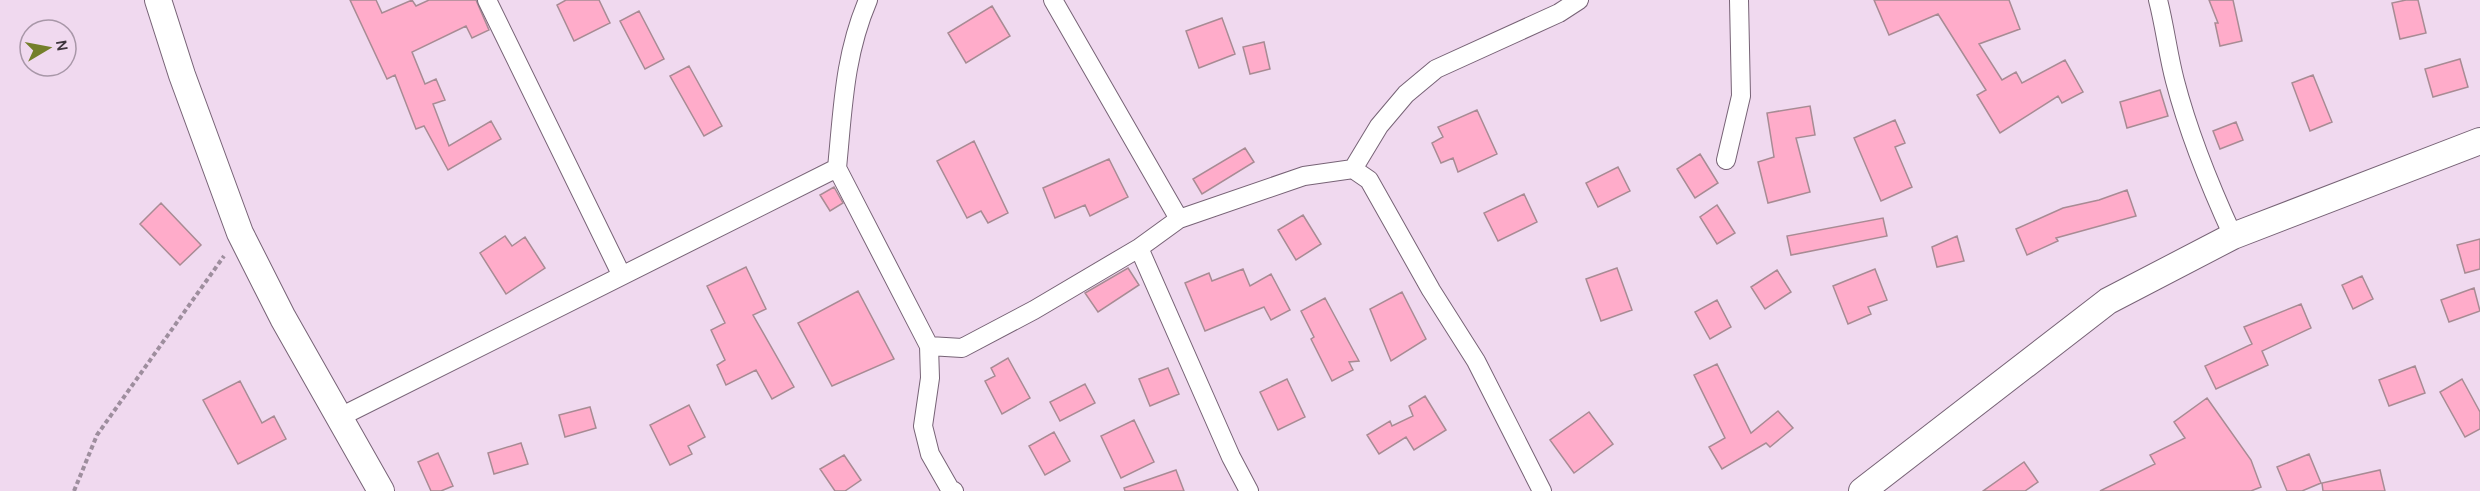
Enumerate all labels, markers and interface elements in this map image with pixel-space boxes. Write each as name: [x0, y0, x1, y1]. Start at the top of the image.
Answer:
north arrow: [18, 18, 78, 78]
text: N: [52, 38, 73, 53]

